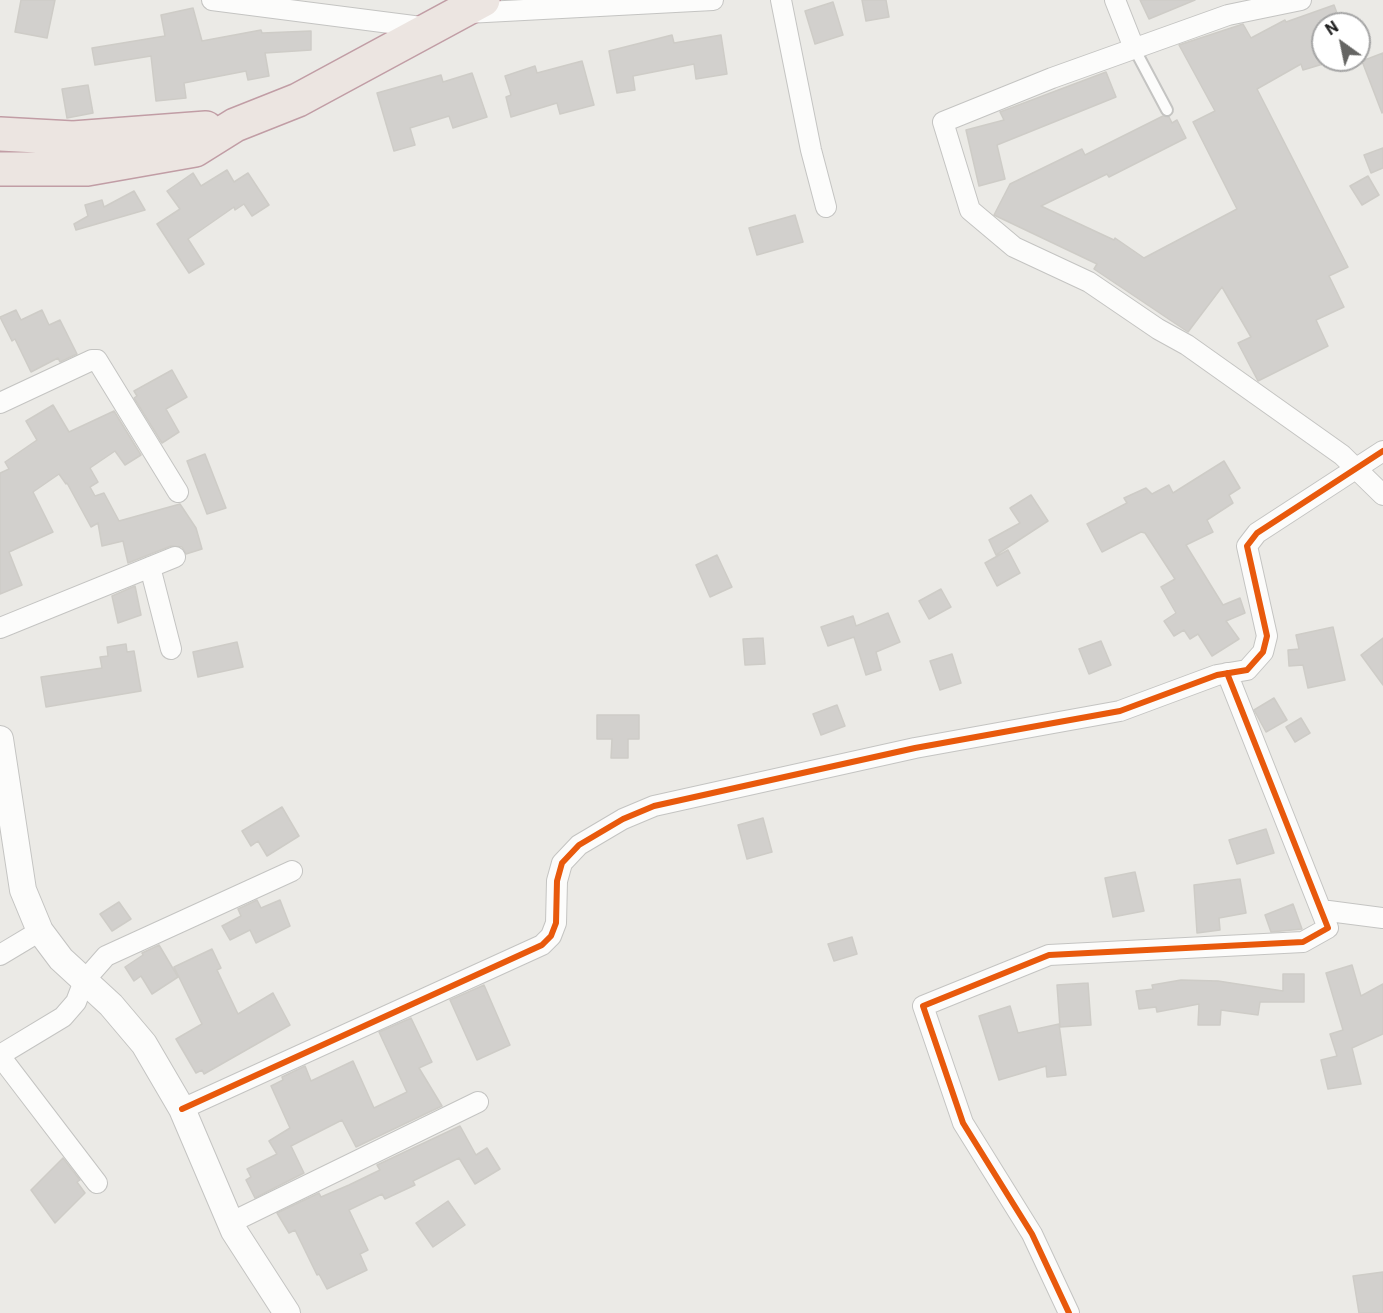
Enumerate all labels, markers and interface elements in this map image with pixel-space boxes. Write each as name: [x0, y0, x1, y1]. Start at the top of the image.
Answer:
north arrow: [1311, 12, 1371, 72]
text: N: [1322, 17, 1342, 39]

